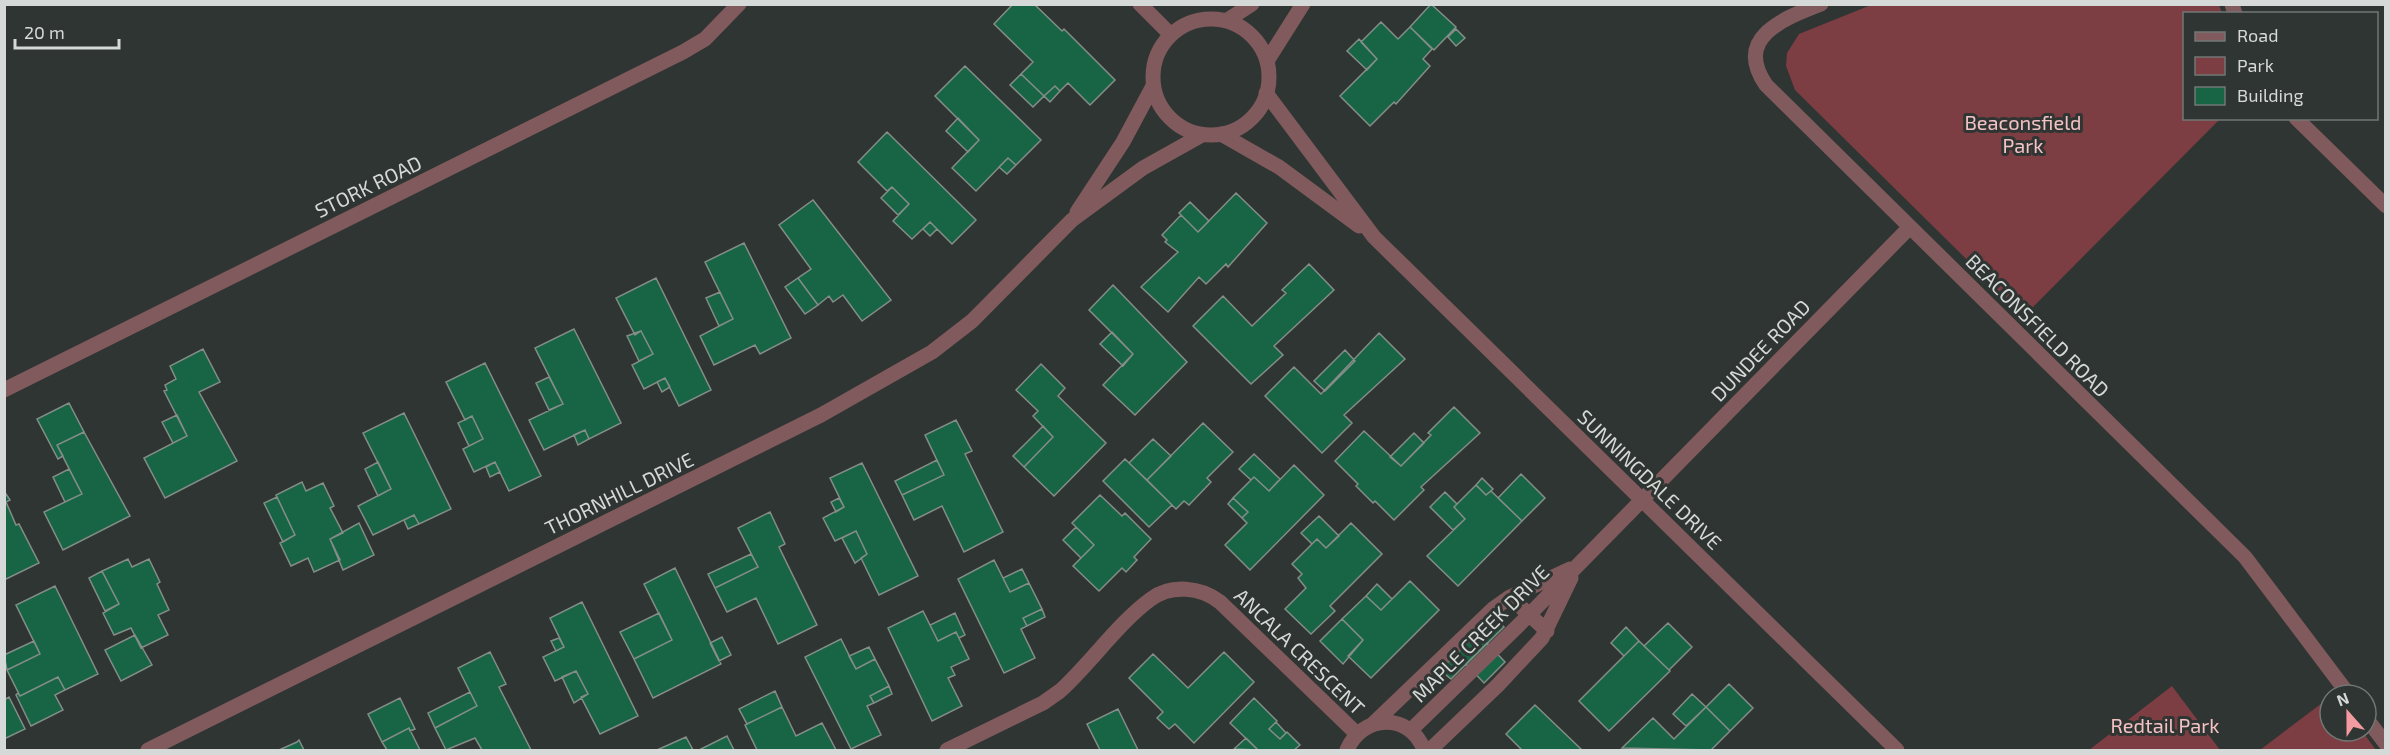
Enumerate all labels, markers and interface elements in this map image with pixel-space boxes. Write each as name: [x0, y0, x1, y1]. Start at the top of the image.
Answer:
scale bar: [15, 12, 118, 50]
legend: [2183, 12, 2378, 120]
text: 20 m: [24, 21, 65, 43]
text: Road: [2237, 24, 2278, 46]
text: Park: [2237, 54, 2274, 76]
text: Building: [2237, 84, 2304, 106]
park label: Beaconsfield Park: [1964, 110, 2082, 157]
street label: STORK ROAD: [311, 150, 425, 222]
street label: BEACONSFIELD ROAD: [1961, 248, 2115, 402]
street label: DUNDEE ROAD: [1705, 294, 1815, 406]
street label: SUNNINGDALE DRIVE: [1573, 404, 1727, 554]
street label: THORNHILL DRIVE: [541, 447, 697, 539]
street label: MAPLE CREEK DRIVE: [1406, 559, 1554, 707]
street label: ANCALA CRESCENT: [1230, 583, 1370, 719]
north arrow: [2318, 683, 2378, 743]
text: N: [2334, 688, 2351, 709]
park label: Redtail Park: [2111, 713, 2219, 737]

